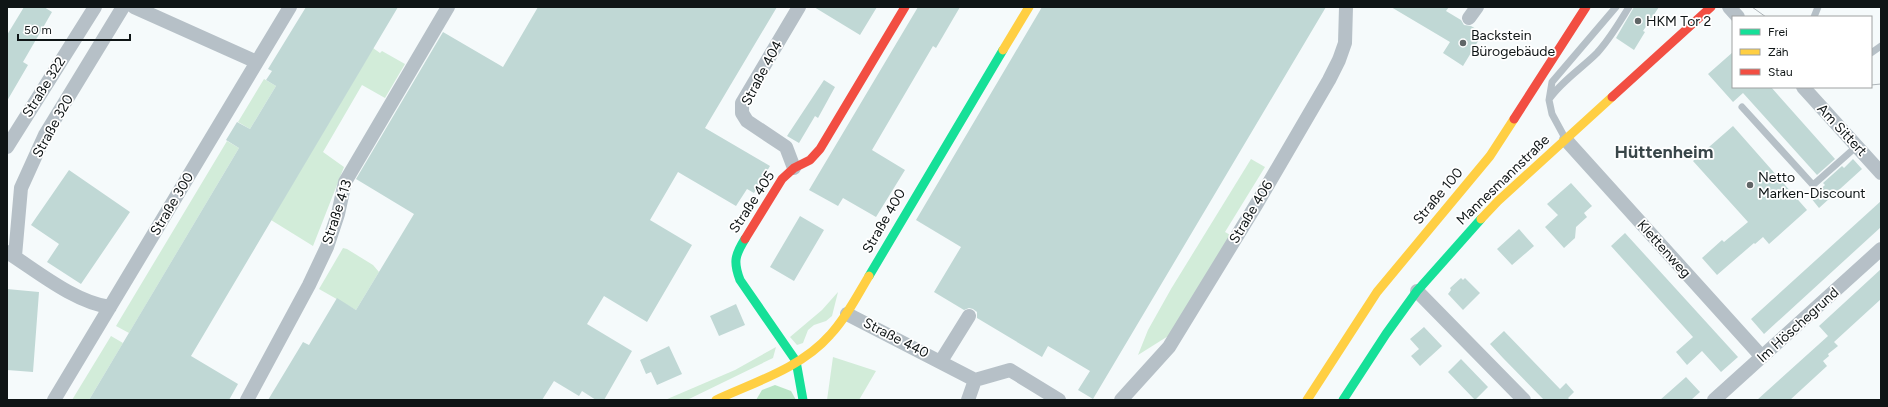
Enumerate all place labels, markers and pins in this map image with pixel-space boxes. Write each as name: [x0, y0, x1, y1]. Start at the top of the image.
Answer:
place label: HKM Tor 2: [1646, 13, 1711, 30]
marker: HKM Tor 2: [1633, 16, 1643, 26]
place label: Backstein Bürogebäude: [1471, 27, 1555, 60]
marker: Backstein Bürogebäude: [1458, 38, 1468, 48]
place label: Netto Marken-Discount: [1758, 169, 1866, 202]
marker: Netto Marken-Discount: [1745, 180, 1755, 190]

